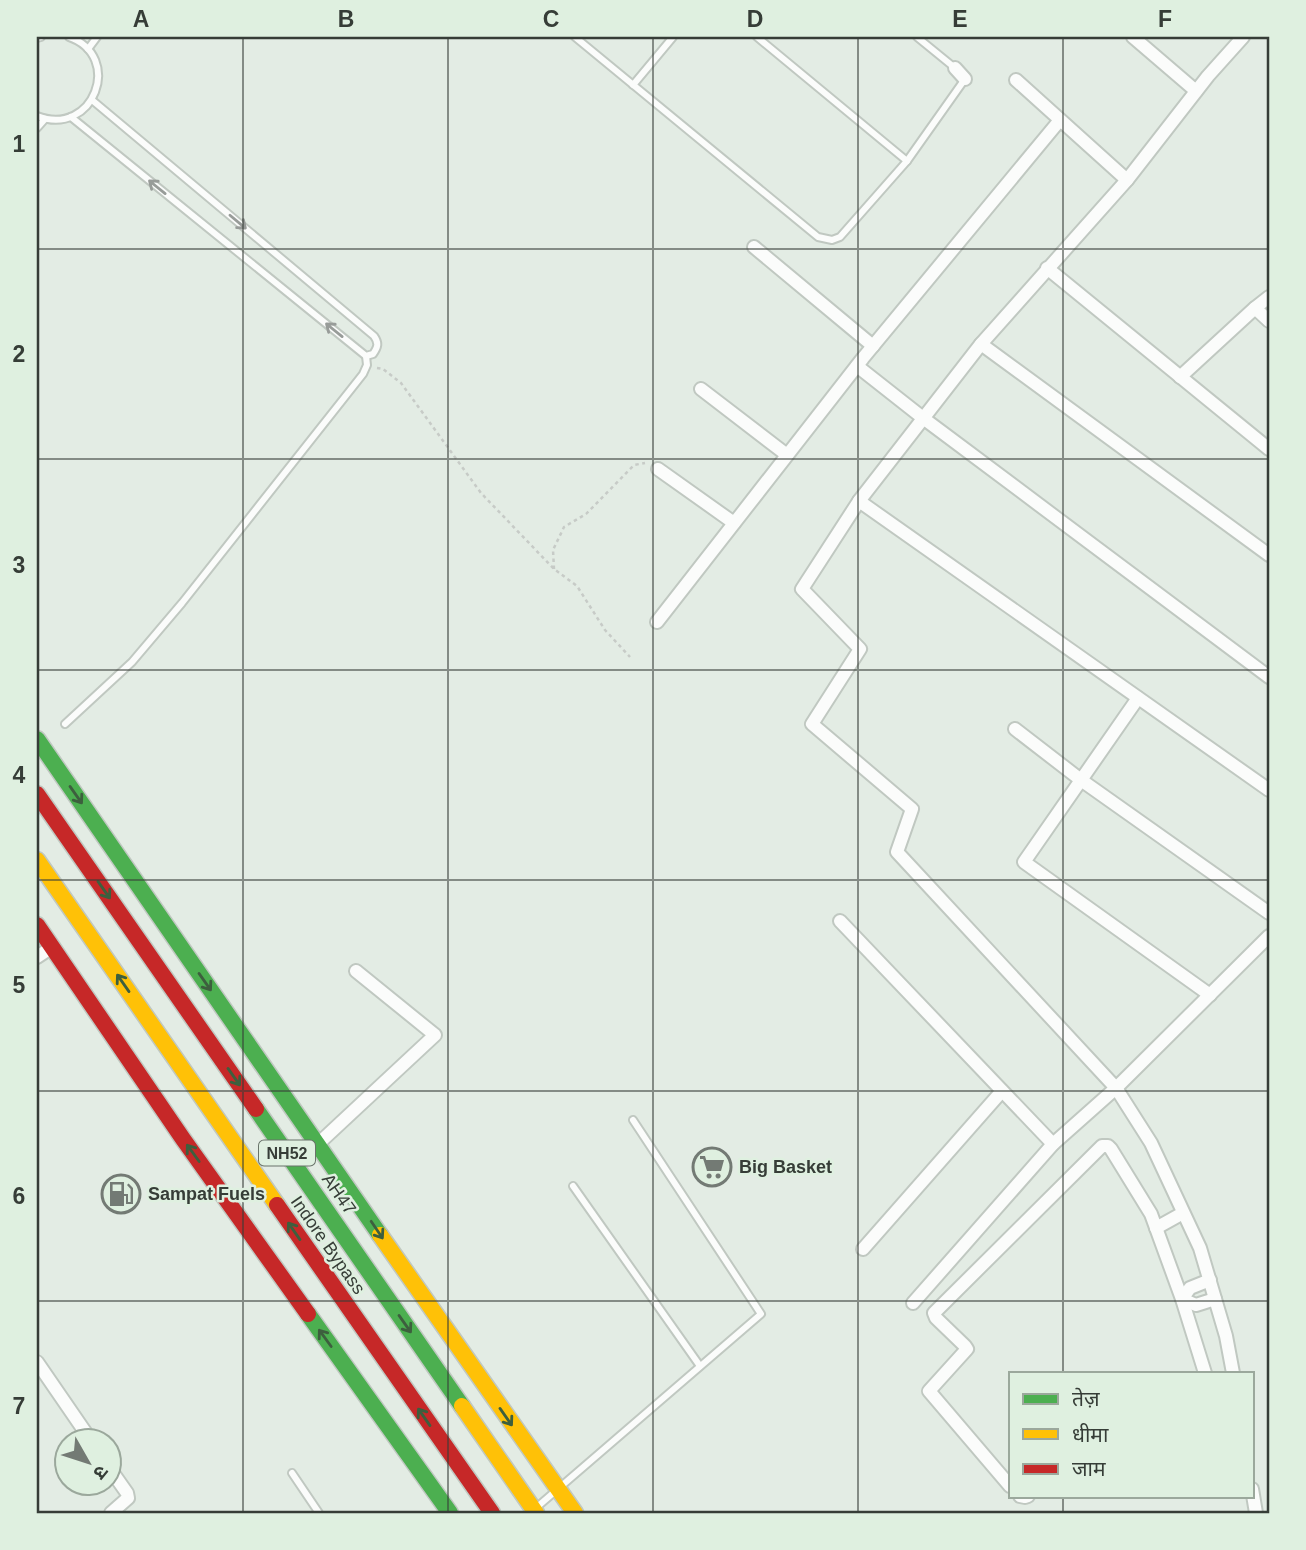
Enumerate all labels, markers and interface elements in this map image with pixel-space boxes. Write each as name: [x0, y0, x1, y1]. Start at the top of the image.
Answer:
text: A: [133, 6, 149, 32]
text: B: [338, 6, 354, 32]
text: C: [543, 6, 559, 32]
text: D: [747, 6, 763, 32]
text: E: [952, 6, 968, 32]
text: F: [1158, 6, 1172, 32]
text: 1: [13, 131, 26, 157]
one-way arrow: [149, 179, 167, 195]
one-way arrow: [229, 214, 247, 230]
one-way arrow: [326, 322, 344, 338]
text: 2: [13, 341, 25, 367]
text: 3: [13, 552, 25, 578]
text: 4: [13, 762, 26, 788]
one-way arrow: [69, 785, 83, 804]
one-way arrow: [97, 880, 111, 899]
text: 5: [13, 972, 26, 998]
one-way arrow: [198, 972, 212, 991]
one-way arrow: [116, 974, 130, 993]
one-way arrow: [227, 1067, 241, 1086]
road number: NH52: [259, 1140, 315, 1166]
one-way arrow: [186, 1144, 200, 1163]
supermarket icon: Big Basket: [691, 1146, 733, 1188]
place label: Big Basket: [739, 1157, 832, 1177]
street label: AH47: [318, 1170, 360, 1218]
fuel station icon: Sampat Fuels: [100, 1173, 142, 1215]
text: 6: [13, 1183, 25, 1209]
place label: Sampat Fuels: [148, 1184, 265, 1204]
street label: Indore Bypass: [287, 1192, 369, 1298]
one-way arrow: [370, 1219, 384, 1239]
one-way arrow: [287, 1221, 301, 1241]
one-way arrow: [398, 1314, 412, 1333]
one-way arrow: [318, 1329, 332, 1348]
legend: [1009, 1372, 1254, 1498]
text: तेज़: [1072, 1387, 1100, 1410]
text: 7: [13, 1393, 25, 1419]
one-way arrow: [499, 1407, 513, 1426]
one-way arrow: [417, 1408, 431, 1427]
text: धीमा: [1072, 1423, 1109, 1446]
north arrow: [52, 1428, 122, 1498]
text: जाम: [1072, 1457, 1106, 1480]
text: उ: [89, 1461, 112, 1484]

